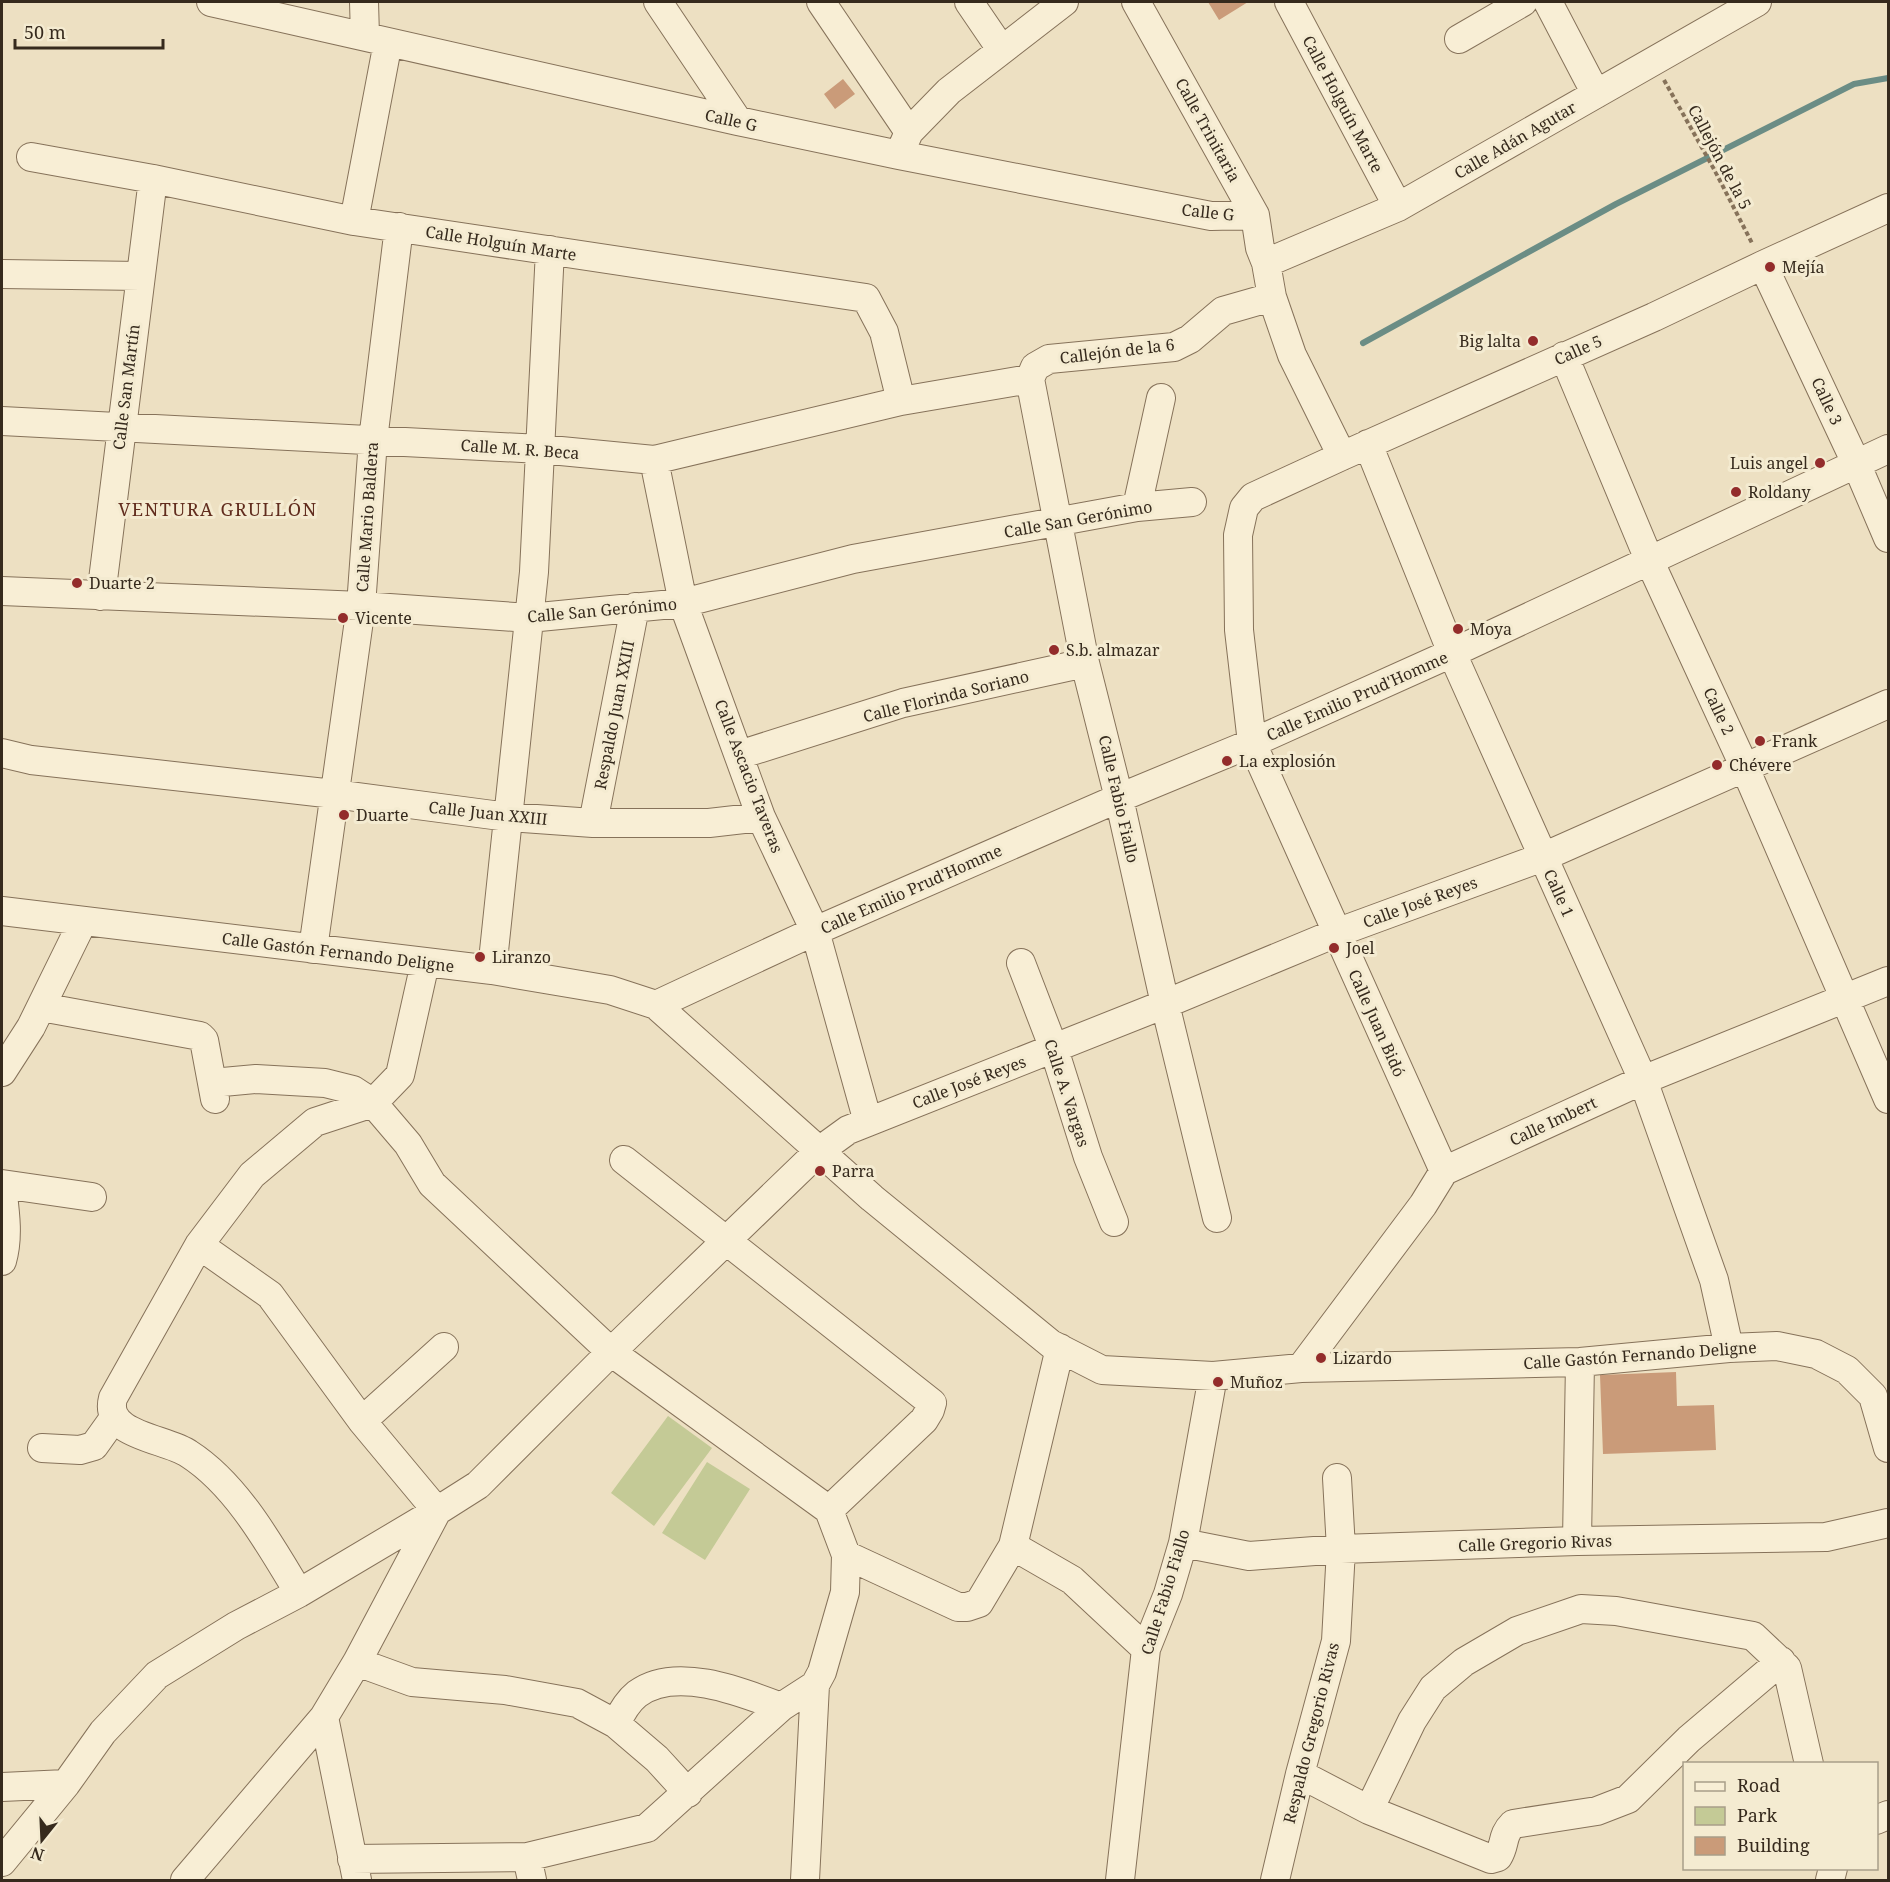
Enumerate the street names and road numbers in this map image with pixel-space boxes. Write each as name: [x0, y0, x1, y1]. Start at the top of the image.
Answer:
street label: Calle Holguín Marte: [1297, 32, 1389, 176]
street label: Calle Trinitaria: [1170, 74, 1246, 186]
street label: Calle Adán Agutar: [1450, 96, 1581, 184]
street label: Callejón de la 5: [1683, 101, 1757, 213]
street label: Calle G: [703, 104, 760, 136]
street label: Calle G: [1181, 198, 1236, 226]
street label: Calle Holguín Marte: [424, 220, 578, 266]
street label: Calle San Martín: [107, 323, 145, 451]
street label: Calle 5: [1550, 330, 1606, 370]
street label: Callejón de la 6: [1058, 333, 1176, 369]
street label: Calle 3: [1806, 374, 1848, 429]
street label: Calle M. R. Beca: [460, 434, 580, 464]
street label: Calle Mario Baldera: [351, 441, 383, 593]
street label: Calle San Gerónimo: [1002, 495, 1154, 543]
street label: Calle San Gerónimo: [526, 592, 678, 628]
street label: Respaldo Juan XXIII: [589, 638, 639, 791]
street label: Calle Emilio Prud'Homme: [1263, 646, 1451, 746]
street label: Calle Florinda Soriano: [861, 665, 1031, 727]
street label: Calle 2: [1698, 684, 1740, 738]
street label: Calle Ascacio Taveras: [710, 696, 788, 856]
street label: Calle Fabio Fiallo: [1094, 733, 1144, 865]
street label: Calle Juan XXIII: [427, 796, 549, 830]
street label: Calle Emilio Prud'Homme: [817, 839, 1005, 939]
street label: Calle 1: [1539, 865, 1579, 921]
street label: Calle José Reyes: [1360, 871, 1480, 933]
street label: Calle Gastón Fernando Deligne: [221, 927, 455, 977]
street label: Calle Juan Bidó: [1343, 966, 1411, 1080]
street label: Calle A. Vargas: [1039, 1036, 1095, 1150]
street label: Calle José Reyes: [909, 1050, 1029, 1114]
street label: Calle Imbert: [1506, 1091, 1601, 1151]
street label: Calle Gastón Fernando Deligne: [1523, 1336, 1757, 1374]
street label: Calle Fabio Fiallo: [1135, 1526, 1195, 1658]
street label: Calle Gregorio Rivas: [1458, 1529, 1612, 1557]
street label: Respaldo Gregorio Rivas: [1278, 1640, 1344, 1826]

